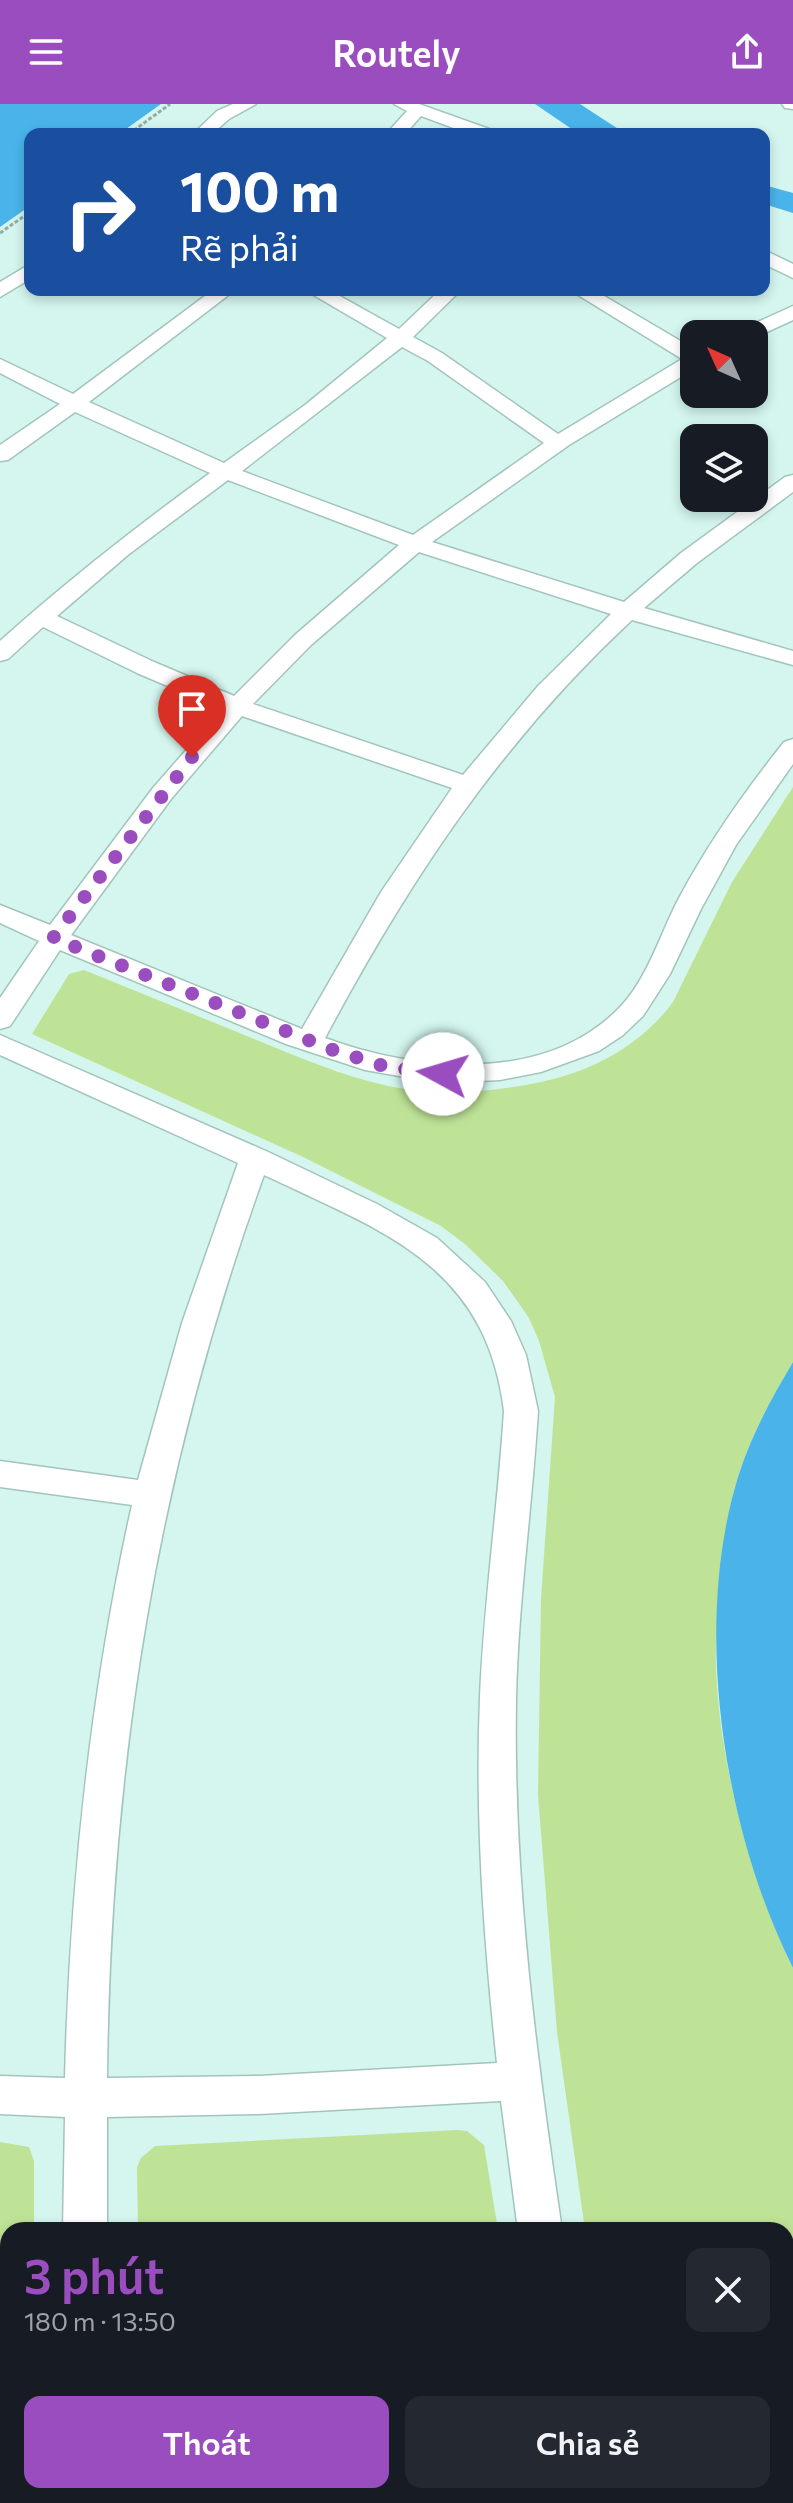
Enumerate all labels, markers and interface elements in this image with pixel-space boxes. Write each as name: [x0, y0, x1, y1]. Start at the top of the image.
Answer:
icon: menu: [24, 30, 68, 74]
text: Routely: [332, 30, 461, 74]
icon: share: [725, 30, 769, 74]
text: 100 m: [180, 155, 339, 224]
icon: right: [48, 160, 152, 264]
text: Rẽ phải: [180, 224, 299, 268]
north arrow: [680, 320, 768, 408]
map controls: [680, 320, 768, 512]
button: layers: [680, 424, 768, 512]
pin: [158, 675, 226, 757]
icon: arrive: [170, 687, 214, 731]
position arrow: [401, 1032, 485, 1116]
text: 3 phút: [24, 2245, 164, 2304]
button: close: [686, 2248, 770, 2332]
text: 180 m · 13:50: [24, 2305, 176, 2336]
button: Thoát: [24, 2396, 389, 2488]
button: Chia sẻ: [405, 2396, 770, 2488]

